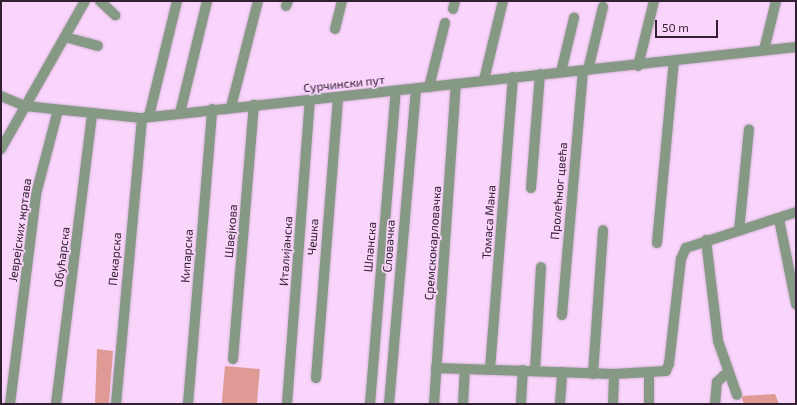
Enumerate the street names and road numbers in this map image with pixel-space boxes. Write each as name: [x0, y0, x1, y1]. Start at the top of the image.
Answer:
street label: Сурчински пут: [303, 73, 385, 95]
street label: Пролећног цвећа: [548, 142, 570, 240]
street label: Јеврејских жртава: [6, 177, 34, 283]
street label: Сремскокарловачка: [422, 185, 444, 301]
street label: Томаса Мана: [479, 185, 499, 259]
street label: Швејкова: [221, 204, 241, 258]
street label: Италијанска: [276, 215, 296, 287]
street label: Чешка: [305, 218, 321, 256]
street label: Словачка: [380, 219, 398, 273]
street label: Шпанска: [361, 221, 379, 273]
street label: Обућарска: [51, 226, 73, 288]
street label: Кипарска: [178, 229, 196, 283]
street label: Пекарска: [105, 232, 125, 286]

